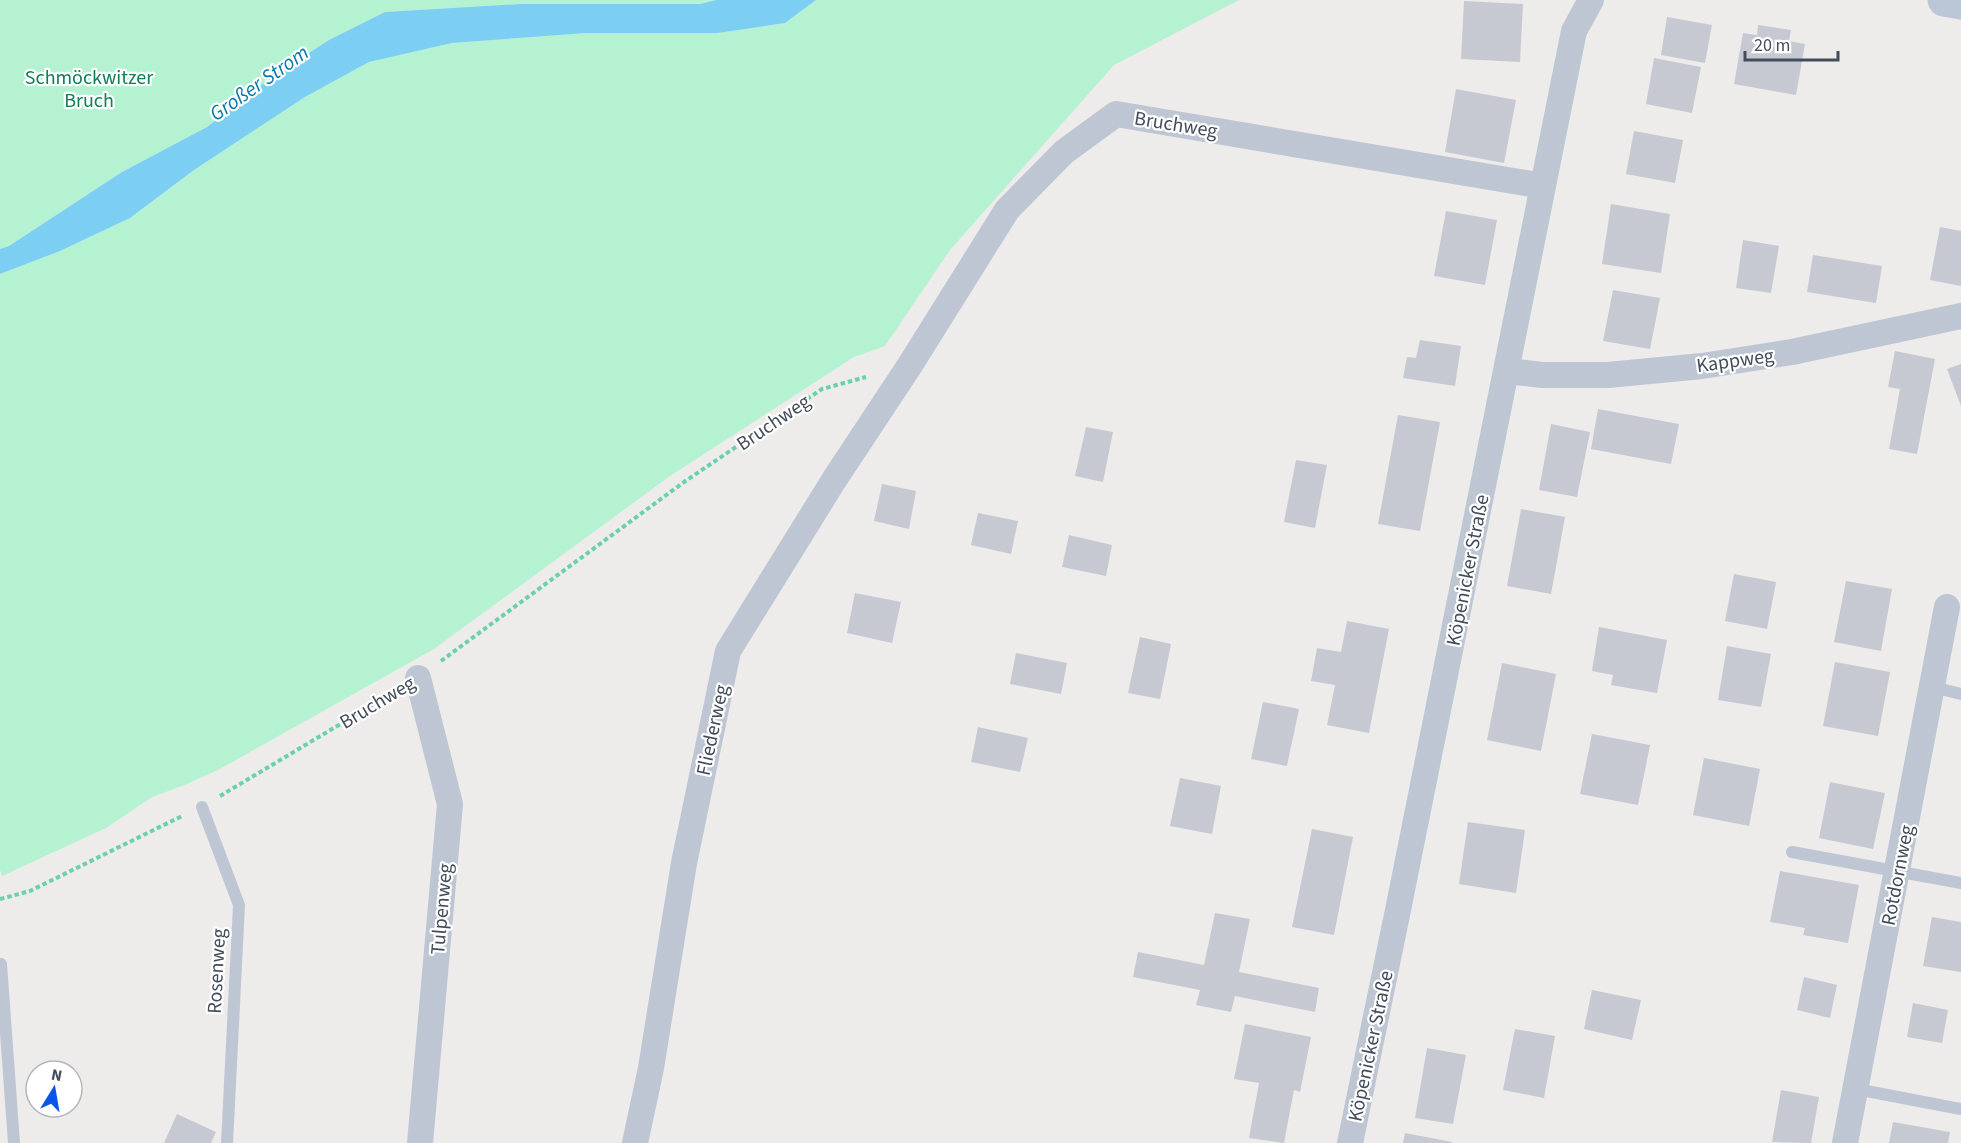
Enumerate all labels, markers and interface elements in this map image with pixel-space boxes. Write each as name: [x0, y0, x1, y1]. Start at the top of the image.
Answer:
scale bar: [1745, 24, 1838, 62]
text: 20 m: [1754, 33, 1790, 58]
water label: Großer Strom: [203, 38, 315, 128]
park label: Schmöckwitzer Bruch: [25, 64, 153, 115]
street label: Bruchweg: [1132, 105, 1219, 145]
street label: Kappweg: [1695, 342, 1776, 380]
street label: Bruchweg: [731, 388, 816, 458]
street label: Köpenicker Straße: [1440, 492, 1496, 648]
street label: Bruchweg: [334, 669, 421, 736]
street label: Fliederweg: [690, 682, 736, 778]
street label: Rotdornweg: [1874, 822, 1921, 928]
street label: Tulpenweg: [424, 862, 460, 956]
street label: Rosenweg: [201, 928, 233, 1014]
street label: Köpenicker Straße: [1341, 968, 1401, 1124]
north arrow: [24, 1059, 84, 1119]
text: N: [49, 1063, 64, 1087]

